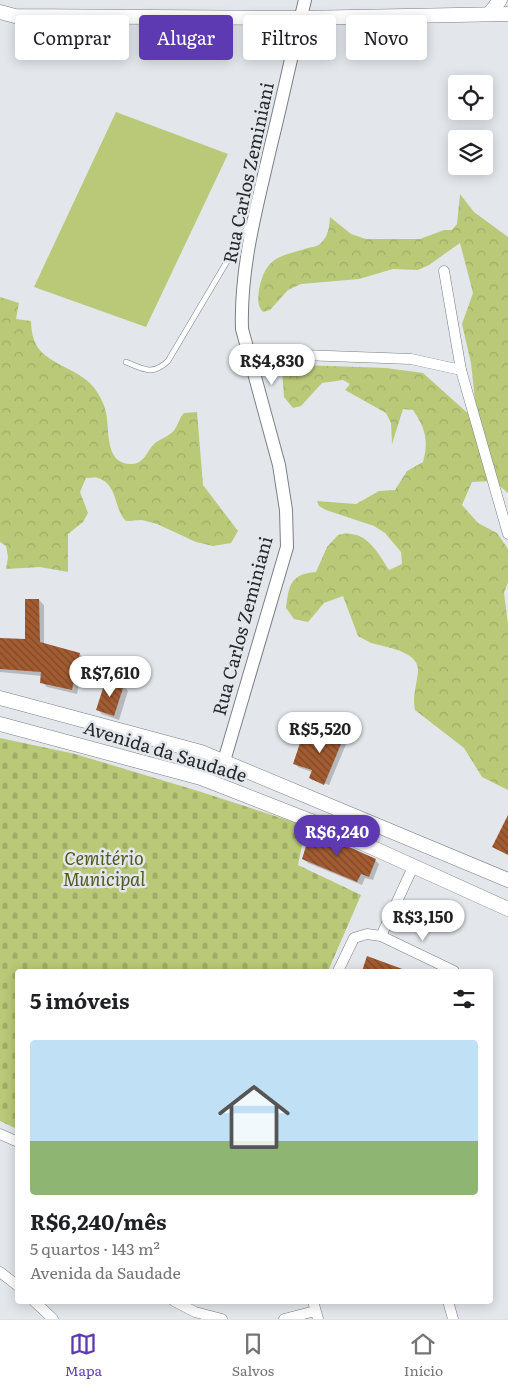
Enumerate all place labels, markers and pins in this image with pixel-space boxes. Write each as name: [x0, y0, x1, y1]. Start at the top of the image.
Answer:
pin: R$4,830: [226, 344, 318, 386]
pin: R$7,610: [64, 656, 156, 698]
pin: R$5,520: [274, 712, 366, 754]
pin: R$6,240: [291, 814, 383, 857]
pin: R$3,150: [377, 900, 469, 942]

